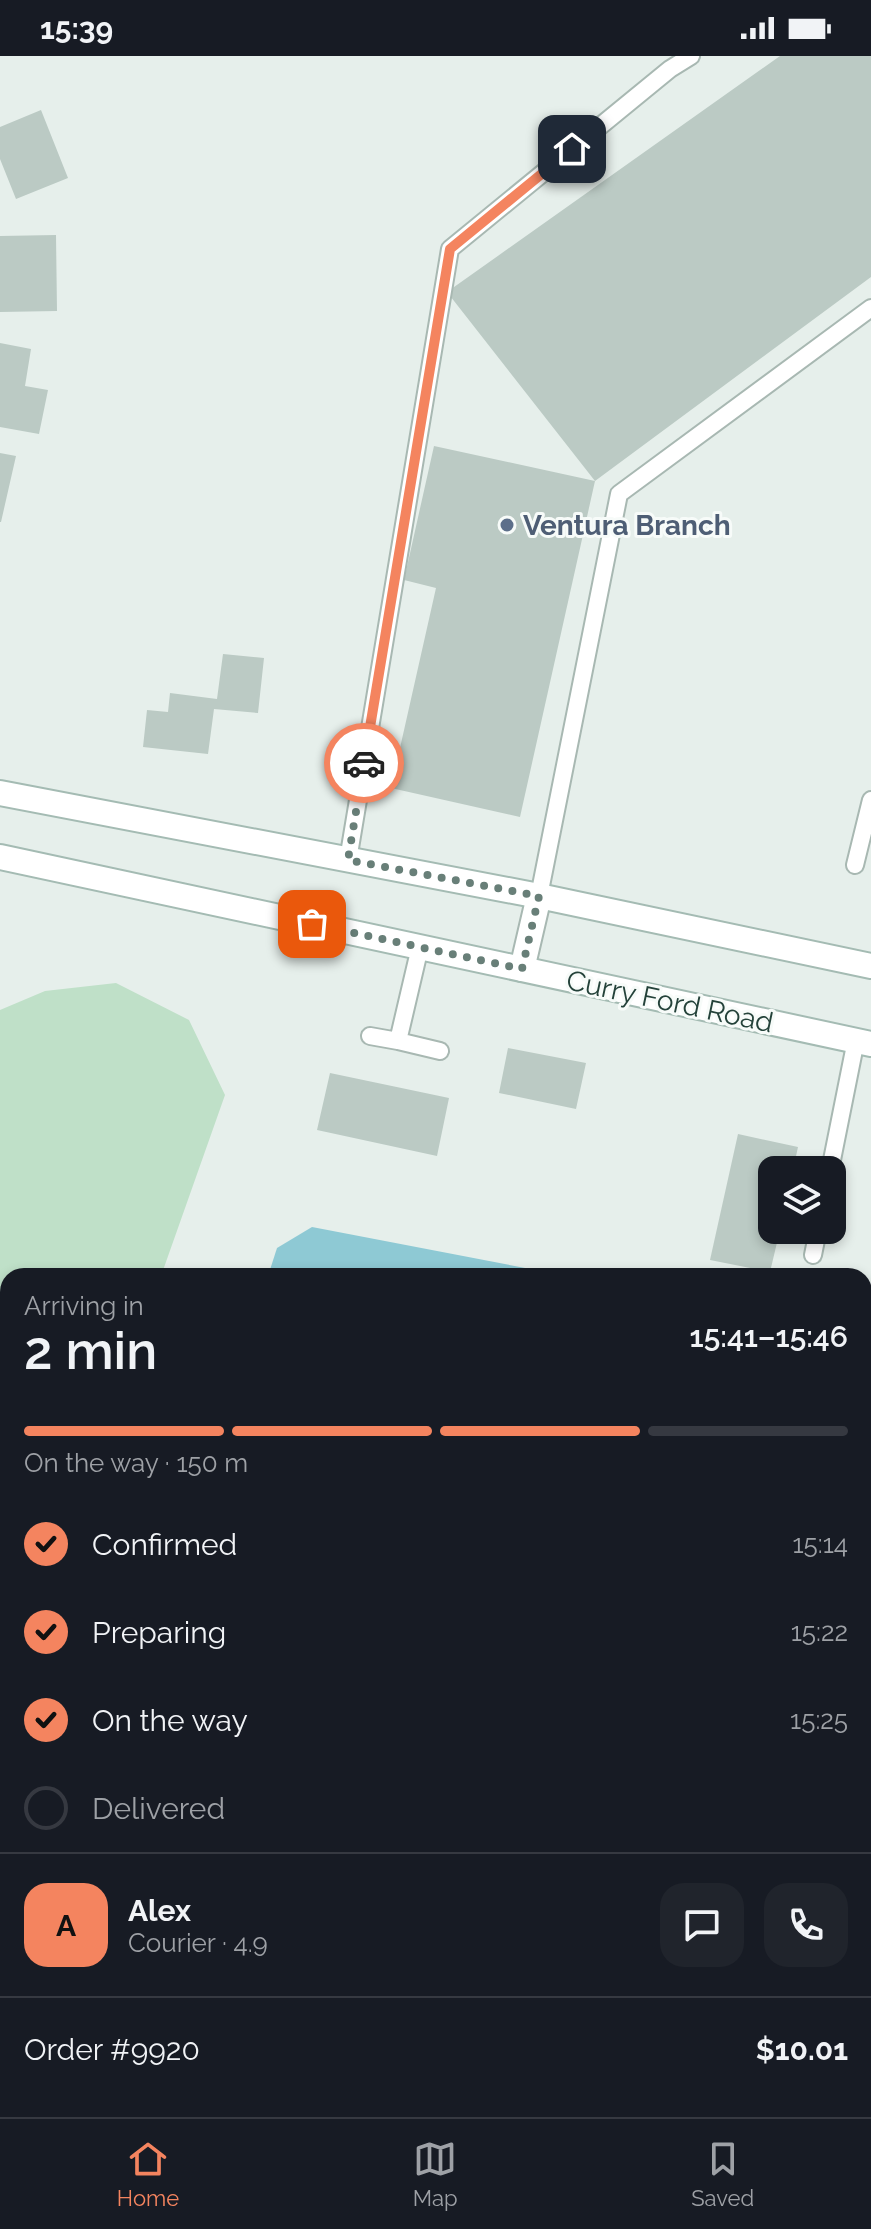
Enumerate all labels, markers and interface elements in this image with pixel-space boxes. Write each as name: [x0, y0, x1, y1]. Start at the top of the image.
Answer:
text: 15:39: [40, 11, 113, 46]
pin: [538, 115, 606, 183]
icon: home: [550, 127, 594, 171]
place label: Ventura Branch: [523, 509, 731, 542]
marker: Ventura Branch: [498, 516, 516, 534]
courier: [324, 723, 404, 803]
icon: car: [342, 741, 386, 785]
pin: [278, 890, 346, 958]
icon: bag: [290, 902, 334, 946]
street label: Curry Ford Road: [564, 963, 776, 1040]
map controls: [758, 1156, 846, 1244]
button: layers: [758, 1156, 846, 1244]
text: Arriving in: [24, 1291, 144, 1321]
text: 15:41–15:46: [690, 1319, 848, 1354]
text: 2 min: [24, 1320, 157, 1381]
text: On the way · 150 m: [24, 1448, 248, 1478]
icon: check: [24, 1522, 68, 1566]
text: Confirmed: [92, 1527, 237, 1562]
text: 15:14: [792, 1529, 848, 1559]
icon: check: [24, 1610, 68, 1654]
text: Preparing: [92, 1615, 226, 1650]
text: 15:22: [791, 1617, 848, 1647]
icon: check: [24, 1698, 68, 1742]
text: On the way: [92, 1703, 248, 1738]
text: 15:25: [790, 1705, 848, 1735]
text: Delivered: [92, 1791, 225, 1826]
button: chat: [660, 1883, 744, 1967]
button: phone: [764, 1883, 848, 1967]
text: Alex: [128, 1893, 191, 1928]
text: A: [56, 1908, 76, 1943]
text: Courier · 4.9: [128, 1928, 268, 1958]
text: Order #9920: [24, 2032, 200, 2067]
text: $10.01: [756, 2032, 848, 2067]
tab: Home: [117, 2137, 179, 2211]
tab: Map: [413, 2137, 458, 2211]
tab: Saved: [691, 2137, 754, 2211]

